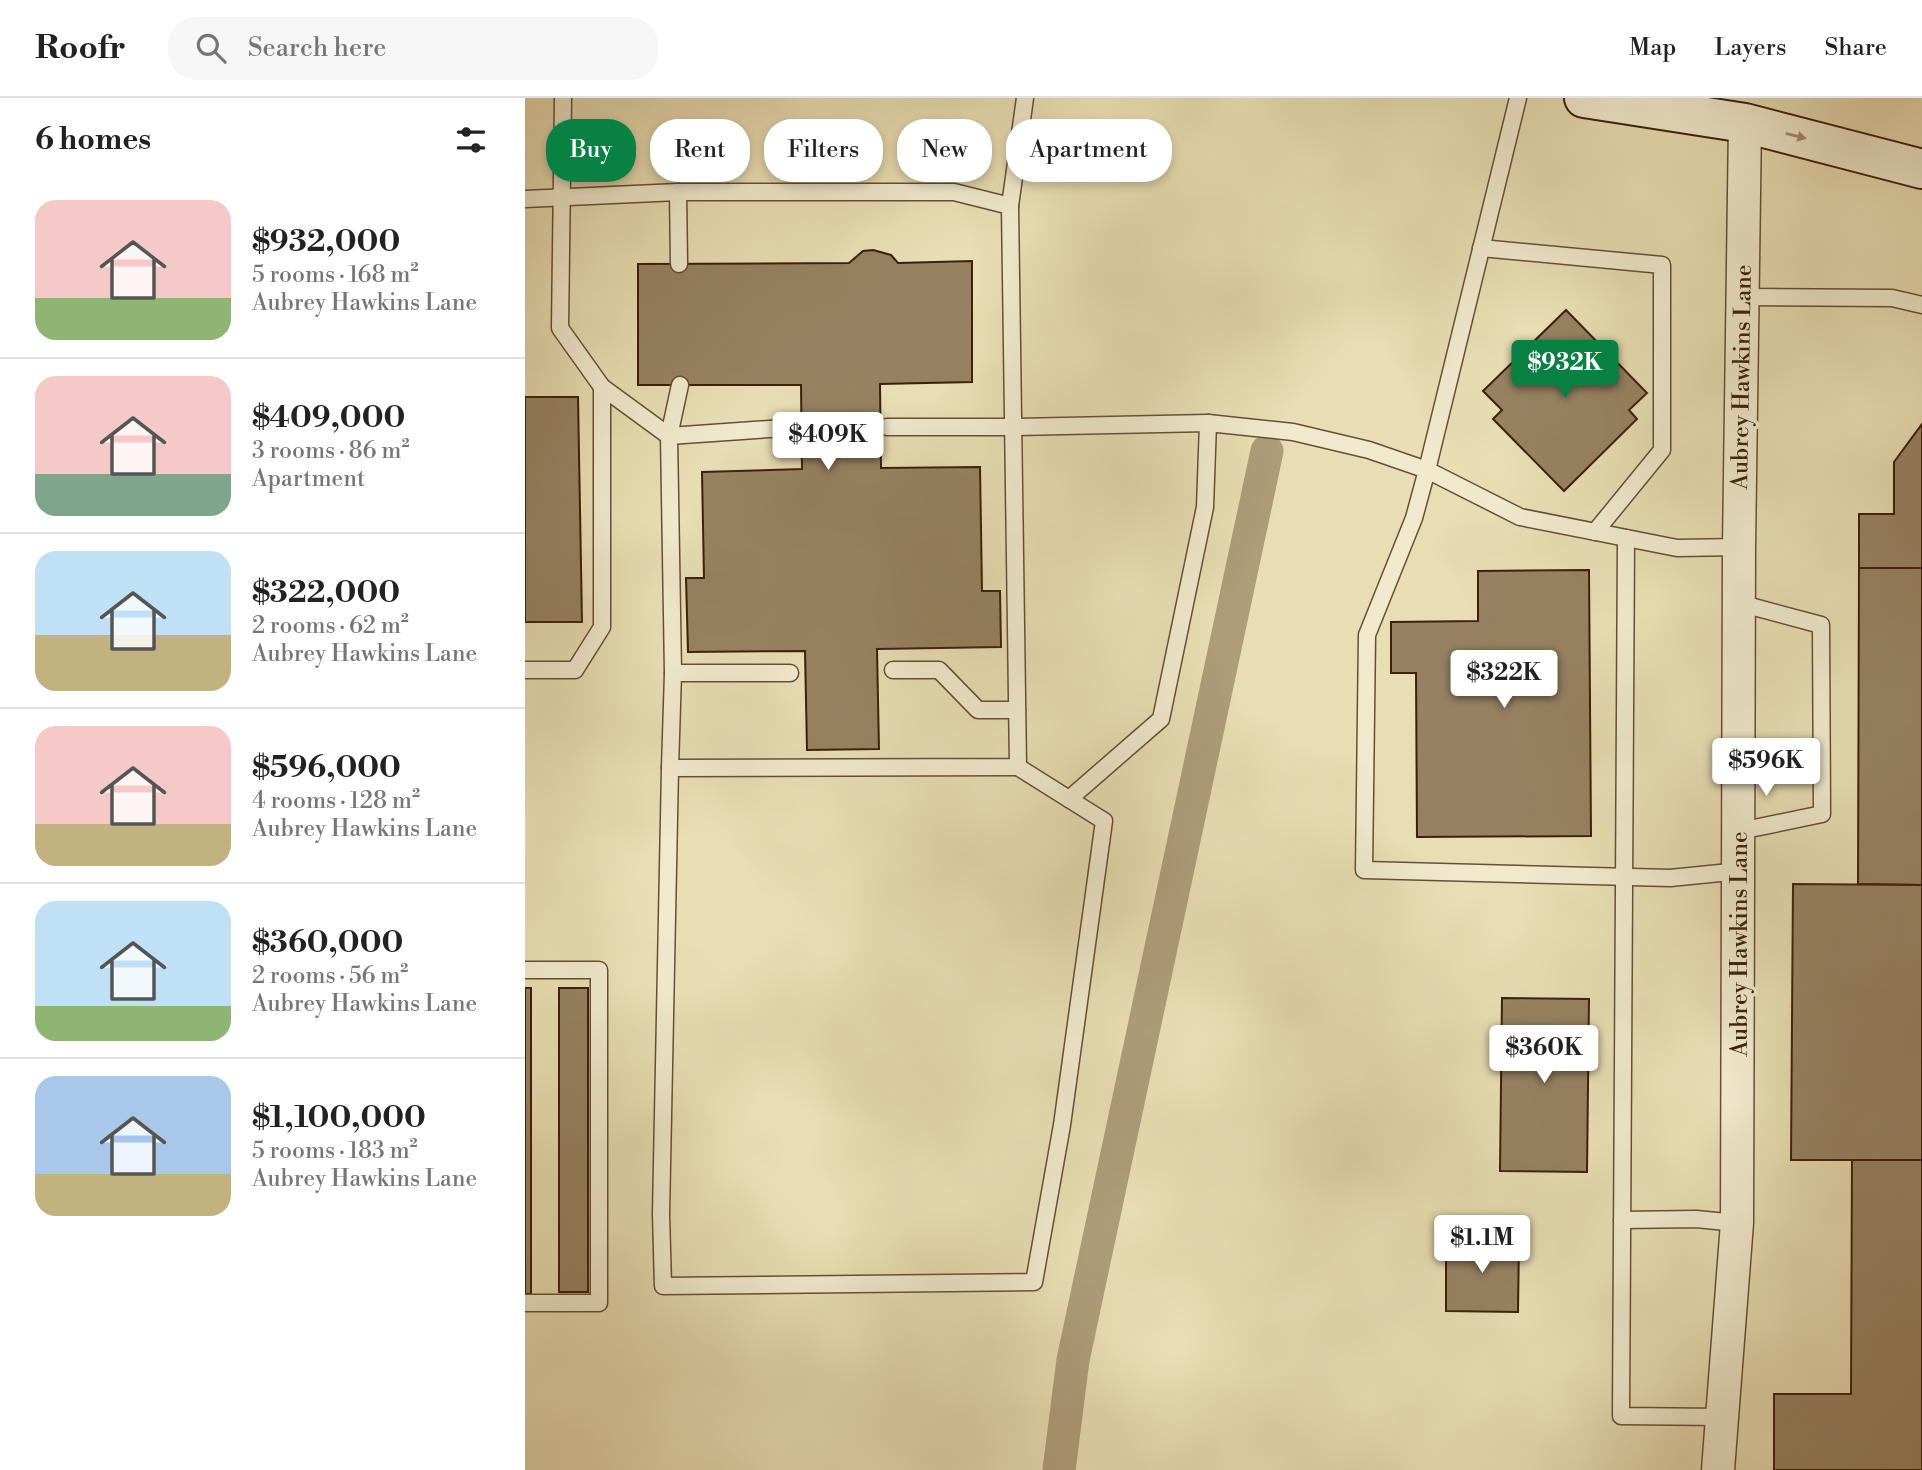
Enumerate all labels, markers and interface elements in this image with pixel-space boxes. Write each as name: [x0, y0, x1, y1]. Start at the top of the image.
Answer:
search box: [168, 17, 658, 80]
text: Roofr: [35, 28, 126, 69]
icon: search: [192, 29, 230, 67]
text: Search here: [248, 32, 386, 64]
text: Map: [1629, 33, 1676, 63]
text: Layers: [1714, 33, 1786, 63]
text: Share: [1824, 33, 1887, 63]
chip: Buy: [546, 119, 636, 182]
chip: Rent: [650, 119, 750, 182]
chip: Filters: [764, 119, 883, 182]
chip: New: [897, 119, 992, 182]
chip: Apartment: [1006, 119, 1172, 182]
text: 6 homes: [35, 121, 151, 159]
icon: filters: [452, 121, 490, 159]
one-way arrow: [1785, 131, 1807, 142]
text: $932,000: [252, 223, 400, 261]
icon: home: [91, 228, 175, 312]
text: 5 rooms · 168 m²: [252, 261, 419, 289]
street label: Aubrey Hawkins Lane: [1726, 264, 1758, 491]
text: Aubrey Hawkins Lane: [252, 289, 477, 317]
pin: $932K: [1516, 341, 1614, 400]
text: $932K: [1527, 349, 1603, 377]
text: $409,000: [252, 399, 405, 437]
icon: home: [91, 404, 175, 488]
pin: $409K: [779, 412, 877, 472]
text: $409K: [789, 421, 867, 449]
text: 3 rooms · 86 m²: [252, 437, 409, 465]
text: Apartment: [252, 465, 365, 493]
text: $322,000: [252, 574, 400, 612]
icon: home: [91, 579, 175, 663]
text: 2 rooms · 62 m²: [252, 612, 409, 640]
text: Aubrey Hawkins Lane: [252, 640, 477, 668]
pin: $322K: [1455, 650, 1553, 710]
text: $322K: [1467, 659, 1541, 687]
pin: $596K: [1717, 738, 1815, 798]
text: $596K: [1728, 747, 1804, 775]
text: $596,000: [252, 749, 401, 787]
icon: home: [91, 754, 175, 838]
text: 4 rooms · 128 m²: [252, 787, 420, 815]
text: Aubrey Hawkins Lane: [252, 815, 477, 843]
street label: Aubrey Hawkins Lane: [1726, 831, 1754, 1058]
text: $360,000: [252, 924, 403, 962]
icon: home: [91, 929, 175, 1013]
text: 2 rooms · 56 m²: [252, 962, 408, 990]
text: Aubrey Hawkins Lane: [252, 990, 477, 1018]
pin: $360K: [1495, 1026, 1593, 1085]
text: $360K: [1505, 1034, 1583, 1062]
text: $1,100,000: [252, 1099, 426, 1137]
icon: home: [91, 1104, 175, 1188]
text: 5 rooms · 183 m²: [252, 1137, 418, 1165]
text: Aubrey Hawkins Lane: [252, 1165, 477, 1193]
pin: $1.1M: [1433, 1216, 1531, 1275]
text: $1.1M: [1450, 1224, 1514, 1252]

